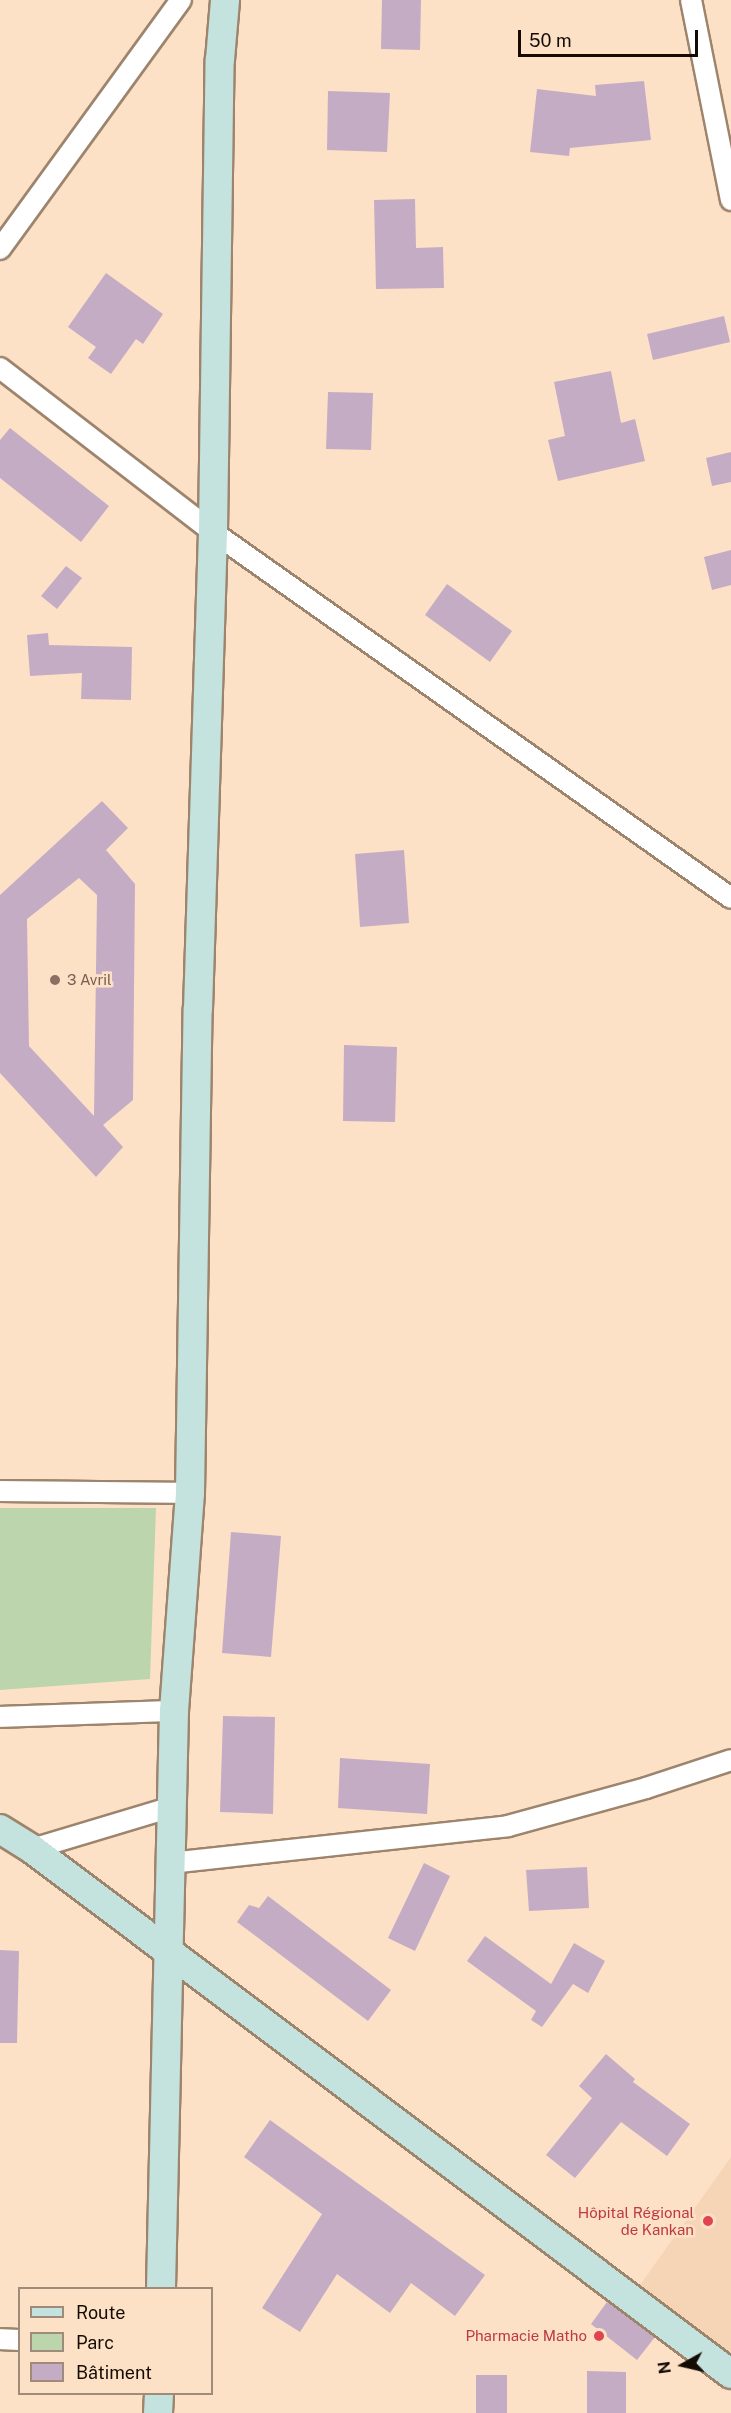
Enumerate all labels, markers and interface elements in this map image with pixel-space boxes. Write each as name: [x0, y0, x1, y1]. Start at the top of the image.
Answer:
scale bar: [521, 18, 701, 56]
text: 50 m: [529, 30, 572, 51]
place label: 3 Avril: [67, 971, 112, 989]
marker: 3 Avril: [48, 973, 62, 987]
place label: Hôpital Régional de Kankan: [578, 2203, 694, 2238]
marker: Hôpital Régional de Kankan: [699, 2212, 717, 2230]
legend: [18, 2287, 213, 2395]
text: Route: [76, 2302, 125, 2323]
place label: Pharmacie Matho: [465, 2327, 587, 2345]
marker: Pharmacie Matho: [592, 2329, 606, 2343]
text: Parc: [76, 2332, 114, 2353]
north arrow: [653, 2335, 713, 2395]
text: N: [654, 2360, 675, 2375]
text: Bâtiment: [76, 2362, 152, 2383]

